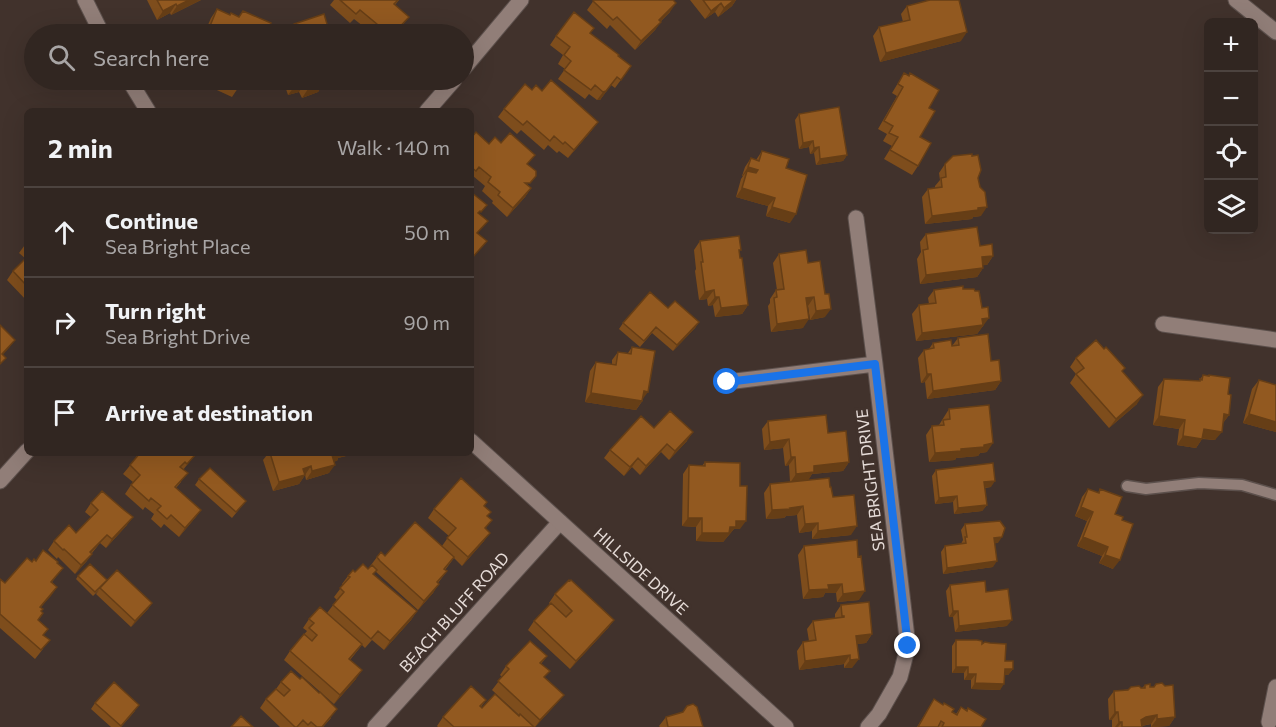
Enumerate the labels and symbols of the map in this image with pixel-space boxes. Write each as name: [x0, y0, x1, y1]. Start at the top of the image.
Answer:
route start: [713, 368, 739, 394]
street label: SEA BRIGHT DRIVE: [851, 408, 888, 552]
street label: HILLSIDE DRIVE: [590, 523, 692, 618]
street label: BEACH BLUFF ROAD: [395, 548, 512, 676]
route end: [894, 632, 920, 658]

